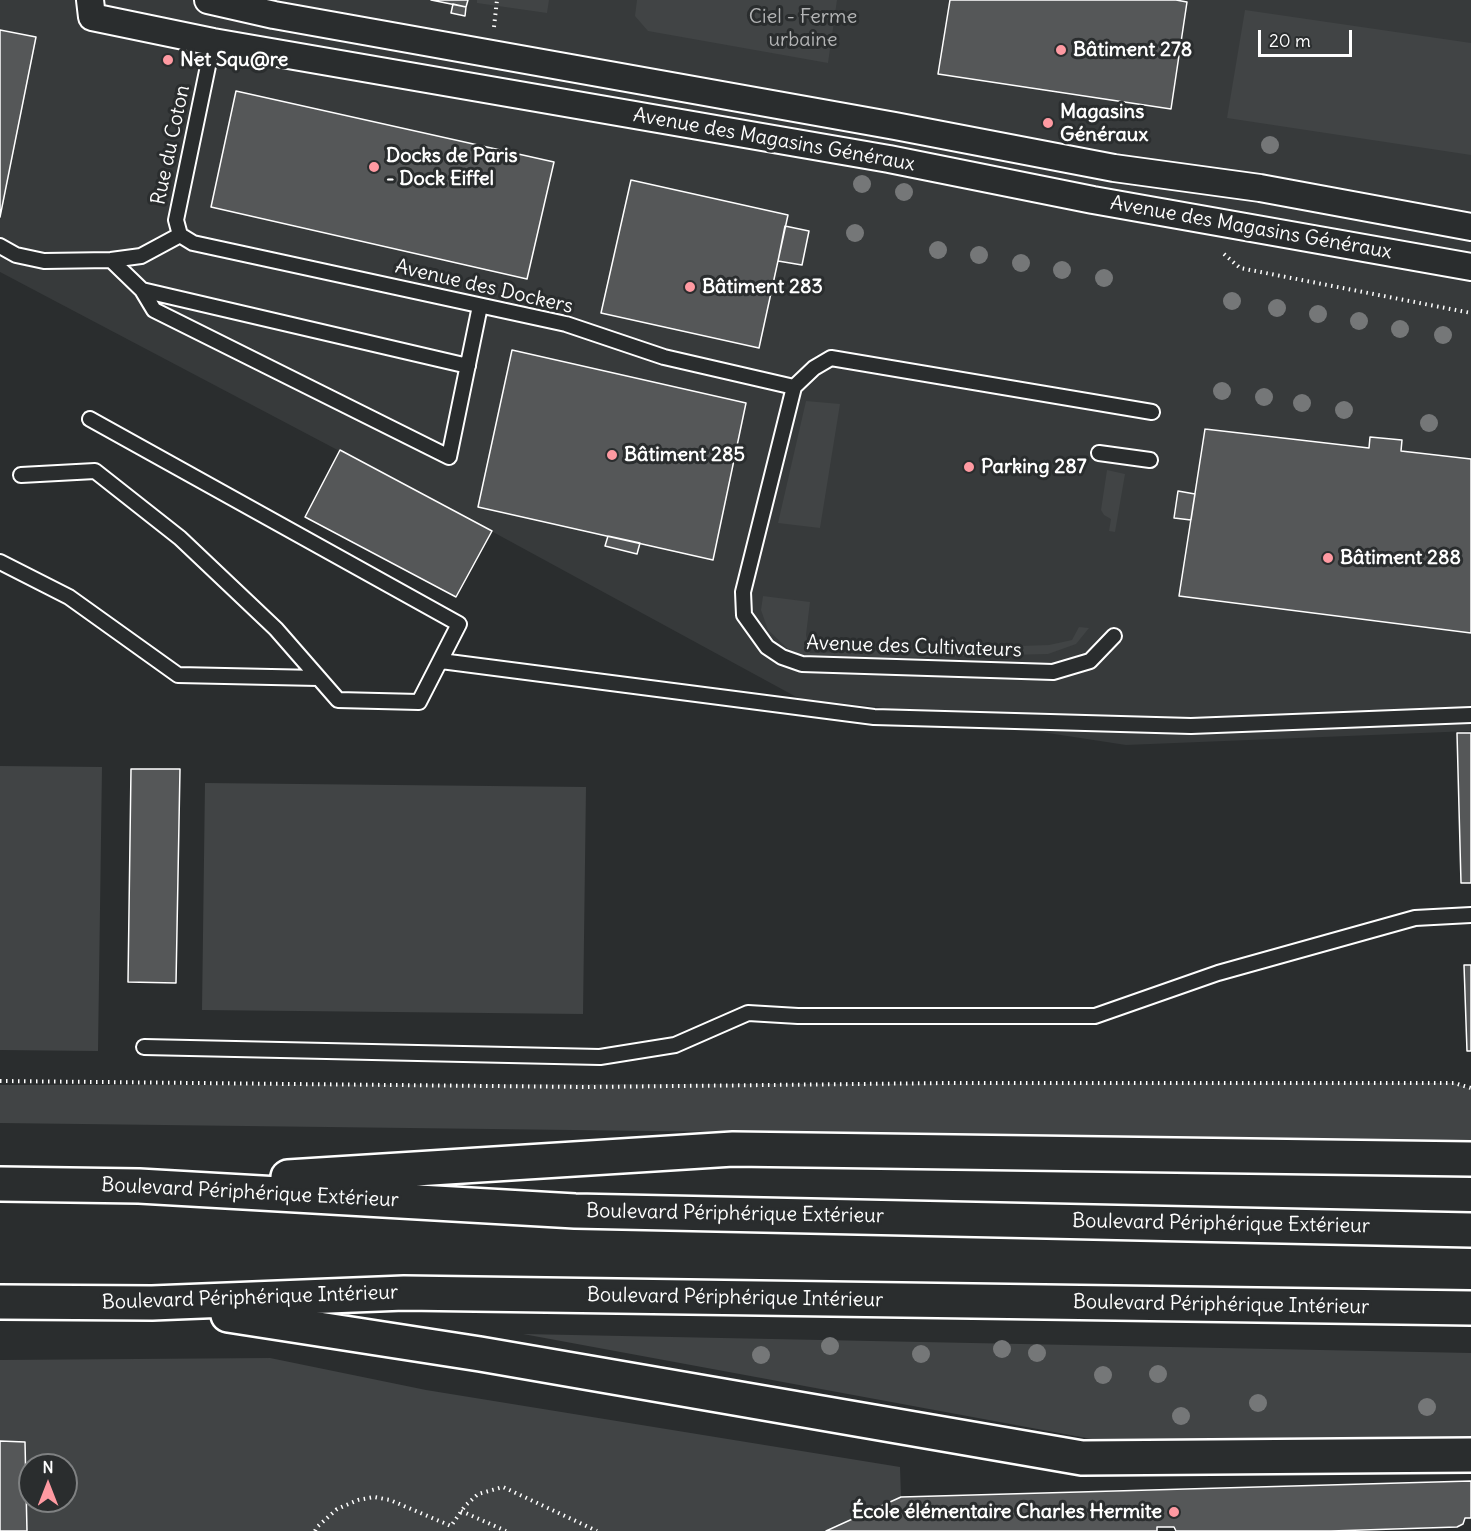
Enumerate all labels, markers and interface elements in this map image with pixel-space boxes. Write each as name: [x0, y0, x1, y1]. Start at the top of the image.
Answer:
park label: Ciel - Ferme urbaine: [749, 5, 857, 52]
scale bar: [1261, 18, 1356, 56]
text: 20 m: [1269, 29, 1311, 52]
place label: Bâtiment 278: [1073, 38, 1192, 62]
marker: Bâtiment 278: [1054, 43, 1068, 57]
place label: Net Squ@re: [180, 48, 288, 72]
marker: Net Squ@re: [161, 53, 175, 67]
street label: Rue du Coton: [147, 83, 195, 207]
place label: Magasins Généraux: [1060, 100, 1148, 147]
street label: Avenue des Magasins Généraux: [631, 103, 917, 177]
marker: Magasins Généraux: [1041, 116, 1055, 130]
place label: Docks de Paris - Dock Eiffel: [386, 144, 518, 191]
marker: Docks de Paris - Dock Eiffel: [367, 160, 381, 174]
street label: Avenue des Magasins Généraux: [1108, 191, 1394, 265]
street label: Avenue des Dockers: [393, 255, 575, 319]
place label: Bâtiment 283: [702, 275, 823, 299]
marker: Bâtiment 283: [683, 280, 697, 294]
place label: Bâtiment 285: [624, 443, 745, 467]
marker: Bâtiment 285: [605, 448, 619, 462]
place label: Parking 287: [981, 455, 1087, 479]
marker: Parking 287: [962, 460, 976, 474]
place label: Bâtiment 288: [1340, 546, 1461, 570]
marker: Bâtiment 288: [1321, 551, 1335, 565]
street label: Avenue des Cultivateurs: [806, 631, 1022, 663]
street label: Boulevard Périphérique Extérieur: [101, 1173, 399, 1213]
street label: Boulevard Périphérique Extérieur: [586, 1199, 884, 1229]
street label: Boulevard Périphérique Extérieur: [1072, 1209, 1370, 1239]
street label: Boulevard Périphérique Intérieur: [101, 1281, 399, 1315]
street label: Boulevard Périphérique Intérieur: [587, 1283, 883, 1313]
street label: Boulevard Périphérique Intérieur: [1073, 1290, 1369, 1320]
north arrow: [18, 1453, 78, 1513]
text: N: [42, 1457, 54, 1477]
place label: École élémentaire Charles Hermite: [852, 1500, 1162, 1524]
marker: École élémentaire Charles Hermite: [1167, 1505, 1181, 1519]

